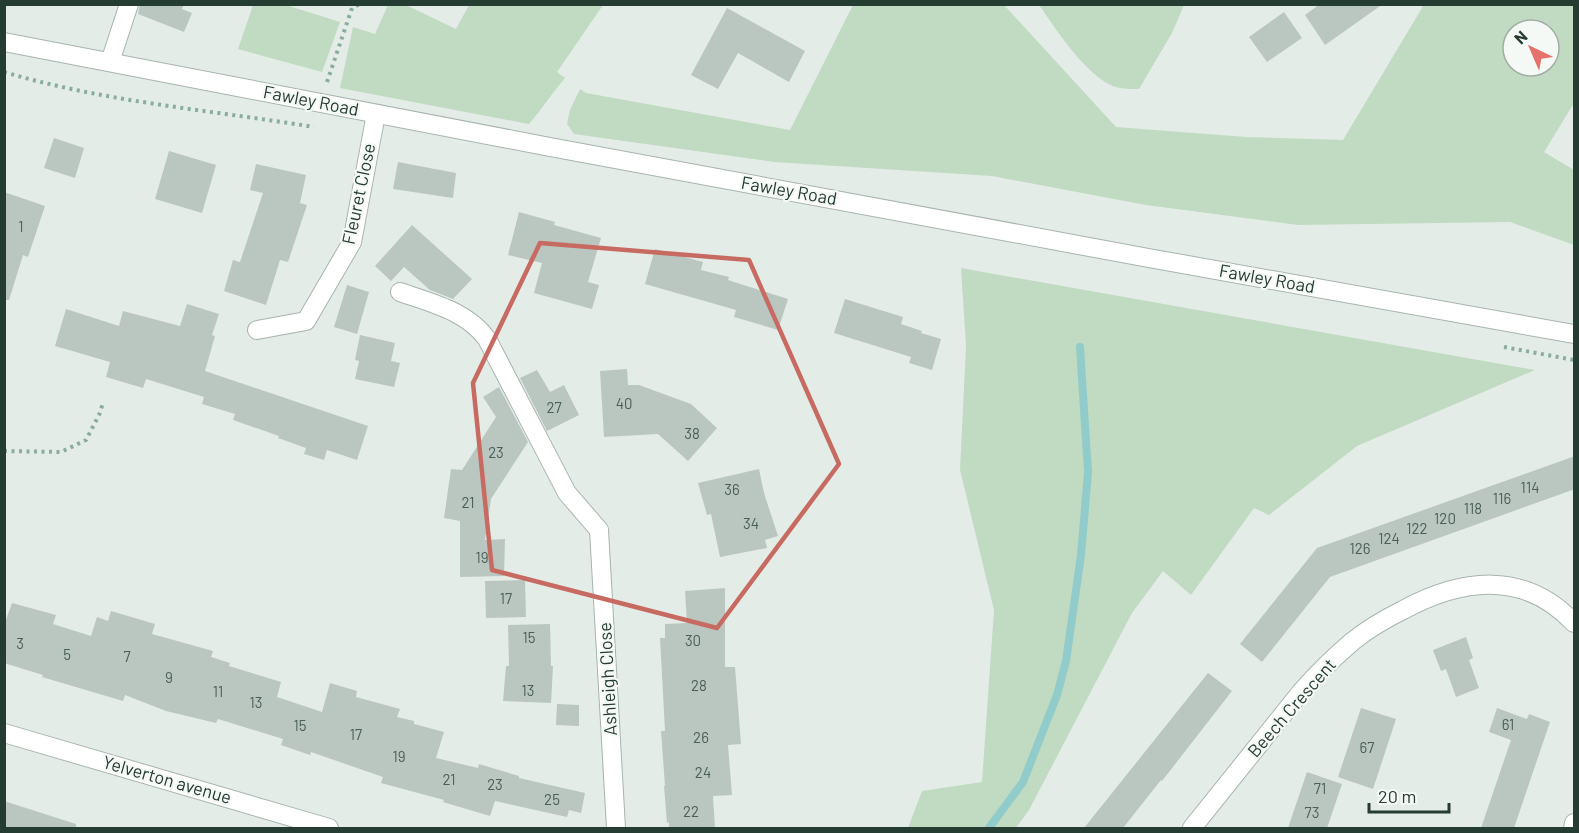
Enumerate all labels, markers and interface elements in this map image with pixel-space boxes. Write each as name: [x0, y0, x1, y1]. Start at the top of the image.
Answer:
north arrow: [1501, 18, 1561, 78]
text: N: [1510, 26, 1531, 47]
street label: Fawley Road: [262, 80, 361, 120]
street label: Fleuret Close: [337, 141, 379, 246]
street label: Fawley Road: [740, 171, 839, 209]
house number: 1: [18, 217, 24, 235]
street label: Fawley Road: [1218, 259, 1317, 297]
house number: 40: [616, 394, 632, 412]
house number: 27: [546, 398, 562, 416]
house number: 38: [684, 424, 700, 442]
house number: 23: [488, 443, 504, 461]
house number: 114: [1521, 478, 1539, 496]
house number: 36: [724, 480, 740, 498]
house number: 116: [1493, 489, 1511, 507]
house number: 21: [461, 493, 475, 511]
house number: 118: [1464, 499, 1482, 517]
house number: 120: [1434, 509, 1456, 527]
house number: 34: [743, 514, 759, 532]
house number: 122: [1406, 519, 1428, 537]
house number: 124: [1378, 529, 1400, 547]
house number: 126: [1349, 539, 1371, 557]
house number: 19: [475, 548, 489, 566]
house number: 17: [500, 589, 512, 607]
street label: Ashleigh Close: [593, 622, 621, 736]
house number: 15: [523, 628, 535, 646]
house number: 30: [685, 631, 701, 649]
house number: 3: [16, 634, 24, 652]
house number: 5: [63, 645, 71, 663]
house number: 7: [123, 647, 131, 665]
street label: Beech Crescent: [1242, 653, 1340, 761]
house number: 9: [165, 668, 173, 686]
house number: 28: [691, 676, 707, 694]
house number: 13: [522, 681, 534, 699]
house number: 11: [213, 682, 223, 700]
house number: 13: [250, 693, 262, 711]
house number: 61: [1502, 715, 1514, 733]
house number: 15: [294, 716, 306, 734]
house number: 17: [350, 725, 362, 743]
house number: 26: [693, 728, 709, 746]
house number: 67: [1360, 738, 1374, 756]
house number: 19: [392, 747, 406, 765]
street label: Yelverton avenue: [100, 750, 234, 808]
house number: 24: [695, 763, 711, 781]
house number: 21: [442, 770, 456, 788]
house number: 23: [487, 775, 503, 793]
scale bar: [1369, 776, 1448, 814]
house number: 71: [1314, 779, 1326, 797]
text: 20 m: [1378, 785, 1416, 807]
house number: 25: [544, 790, 560, 808]
house number: 22: [683, 802, 699, 820]
house number: 73: [1305, 803, 1319, 821]

